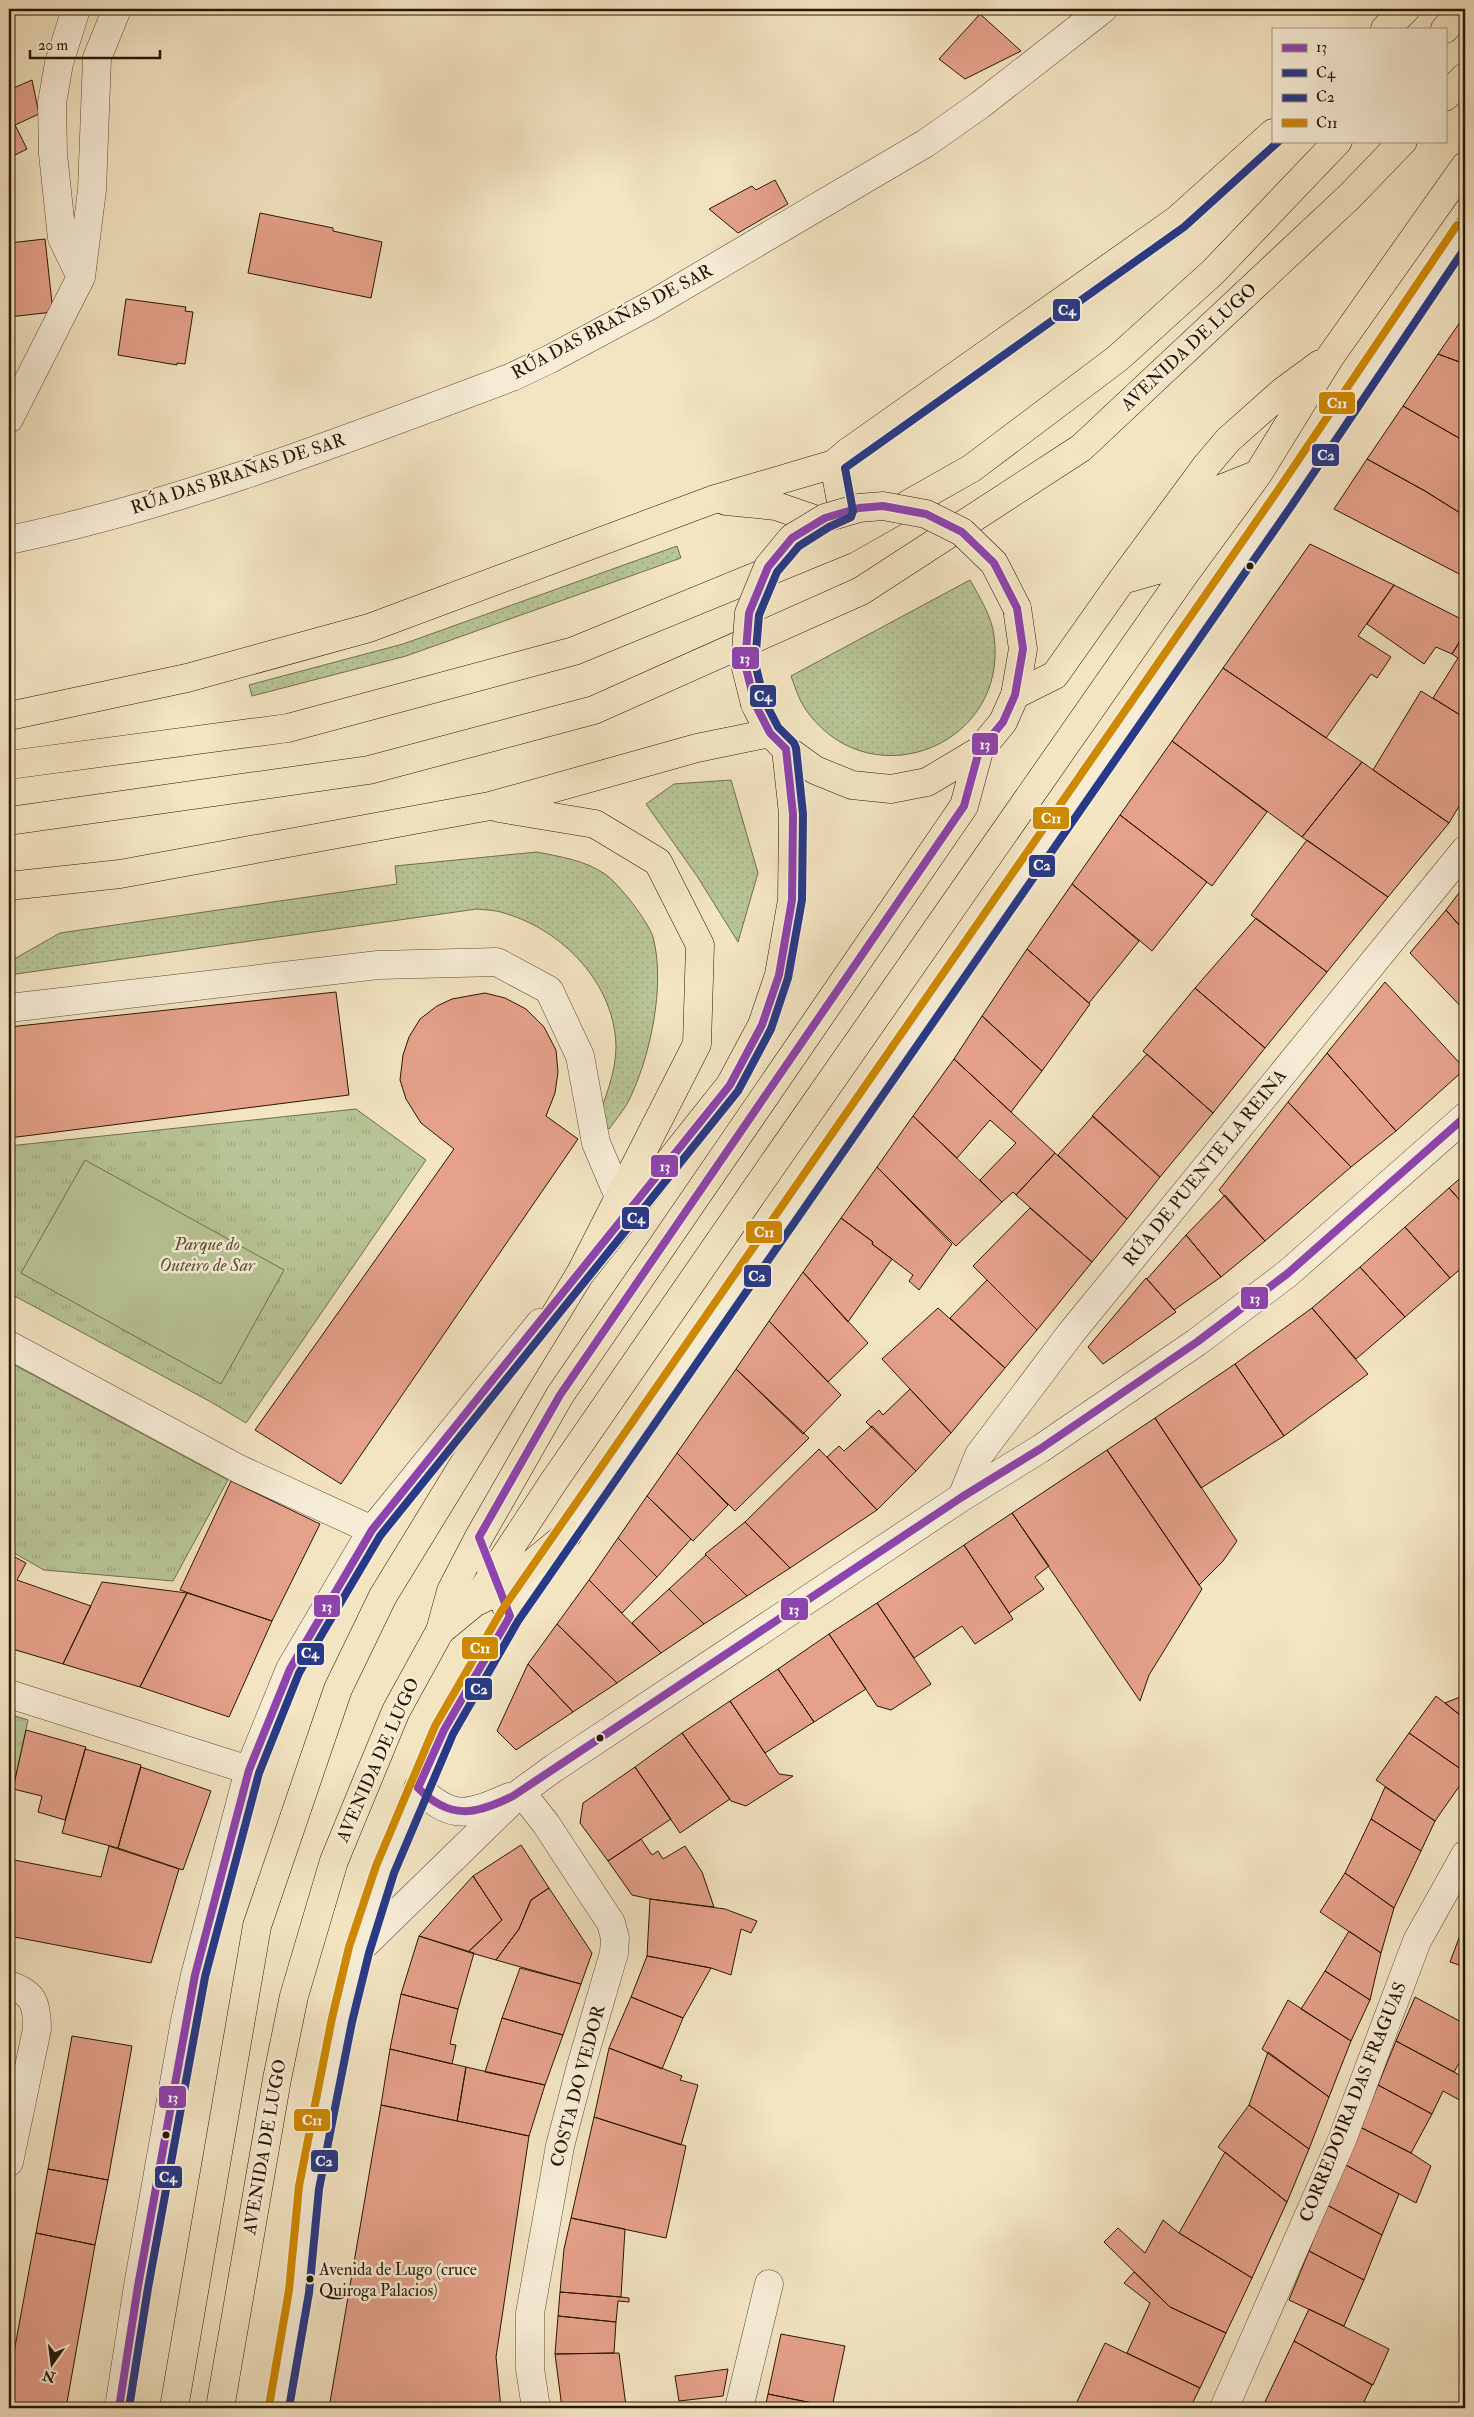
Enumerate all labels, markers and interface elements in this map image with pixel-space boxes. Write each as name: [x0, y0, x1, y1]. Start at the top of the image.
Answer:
scale bar: [30, 28, 160, 60]
legend: [1272, 28, 1446, 142]
text: 20 m: [38, 36, 68, 55]
text: 13: [1316, 38, 1327, 57]
text: C4: [1316, 64, 1336, 83]
text: C2: [1316, 88, 1335, 107]
text: C11: [1316, 114, 1338, 133]
street label: RÚA DAS BRAÑAS DE SAR: [508, 259, 717, 385]
street label: AVENIDA DE LUGO: [1115, 278, 1262, 417]
line badge: C4: [1052, 298, 1081, 322]
text: C4: [1058, 302, 1077, 319]
line badge: C11: [1318, 391, 1356, 415]
text: C11: [1327, 395, 1347, 412]
street label: RÚA DAS BRAÑAS DE SAR: [128, 428, 349, 520]
line badge: C2: [1311, 443, 1340, 467]
text: C2: [1317, 447, 1335, 464]
unlabelled marker: [1245, 561, 1255, 571]
line badge: 13: [731, 646, 760, 670]
text: 13: [740, 650, 750, 667]
line badge: C4: [749, 684, 777, 708]
text: C4: [754, 688, 773, 705]
line badge: 13: [971, 732, 999, 756]
text: 13: [980, 736, 990, 753]
line badge: C11: [1032, 806, 1070, 830]
text: C11: [1041, 810, 1061, 827]
line badge: C2: [1028, 854, 1056, 878]
text: C2: [1033, 857, 1051, 874]
street label: RÚA DE PUENTE LA REINA: [1118, 1064, 1292, 1271]
line badge: 13: [650, 1154, 679, 1178]
text: 13: [660, 1158, 670, 1175]
line badge: C4: [621, 1206, 650, 1230]
text: C4: [627, 1210, 646, 1227]
line badge: C11: [745, 1220, 783, 1244]
text: C11: [754, 1224, 774, 1241]
park label: Parque do Outeiro de Sar: [159, 1233, 256, 1277]
line badge: C2: [743, 1264, 772, 1288]
text: C2: [748, 1268, 766, 1285]
line badge: 13: [1240, 1286, 1269, 1310]
text: 13: [1250, 1290, 1260, 1307]
line badge: 13: [313, 1594, 341, 1618]
line badge: 13: [780, 1597, 809, 1621]
text: 13: [322, 1598, 332, 1615]
text: 13: [789, 1601, 799, 1618]
line badge: C11: [461, 1636, 499, 1660]
text: C11: [470, 1640, 490, 1657]
line badge: C4: [296, 1642, 325, 1666]
text: C4: [301, 1645, 320, 1662]
street label: AVENIDA DE LUGO: [331, 1674, 425, 1847]
line badge: C2: [464, 1677, 493, 1701]
text: C2: [470, 1681, 488, 1698]
unlabelled marker: [595, 1733, 605, 1743]
street label: CORREDOIRA DAS FRAGUAS: [1294, 1979, 1412, 2225]
street label: COSTA DO VEDOR: [545, 2001, 611, 2169]
street label: AVENIDA DE LUGO: [238, 2057, 292, 2238]
line badge: 13: [158, 2085, 187, 2109]
text: 13: [168, 2089, 178, 2106]
line badge: C11: [293, 2108, 331, 2132]
text: C11: [302, 2112, 322, 2129]
unlabelled marker: [161, 2130, 171, 2140]
line badge: C2: [310, 2149, 339, 2173]
text: C2: [315, 2153, 333, 2170]
line badge: C4: [154, 2165, 183, 2189]
text: C4: [159, 2169, 178, 2186]
place label: Avenida de Lugo (cruce Quiroga Palacios): [318, 2259, 477, 2301]
marker: Avenida de Lugo (cruce Quiroga Palacios): [305, 2274, 315, 2284]
north arrow: [28, 2340, 78, 2390]
text: N: [40, 2366, 58, 2386]

